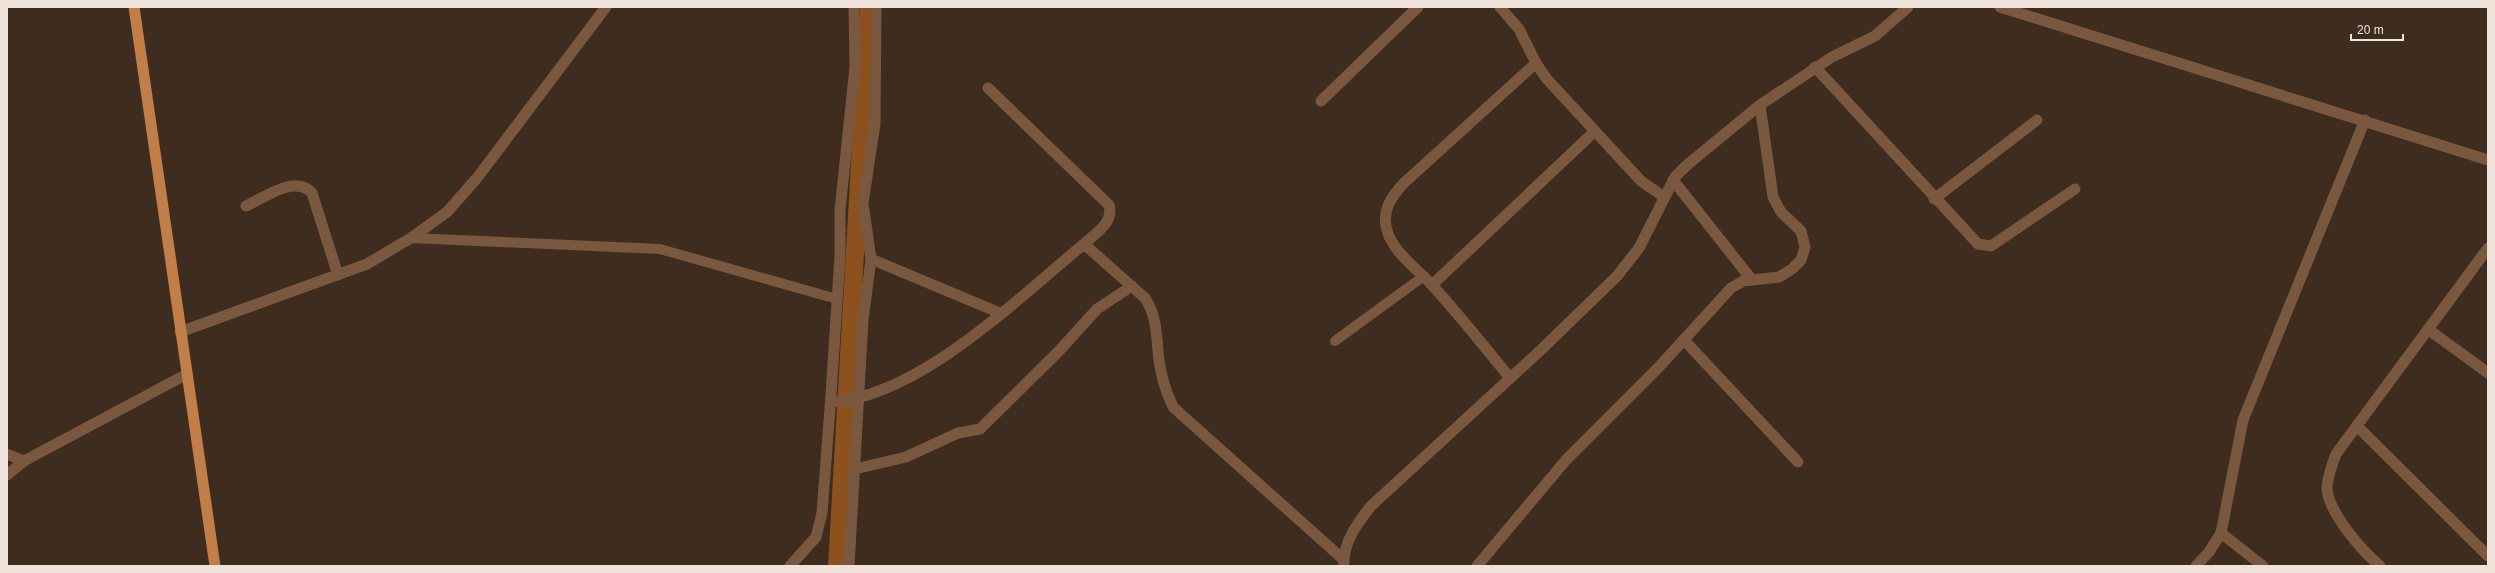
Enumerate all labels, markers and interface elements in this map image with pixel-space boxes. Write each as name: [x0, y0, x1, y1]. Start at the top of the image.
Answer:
scale bar: [2351, 16, 2403, 42]
text: 20 m: [2357, 23, 2384, 37]

